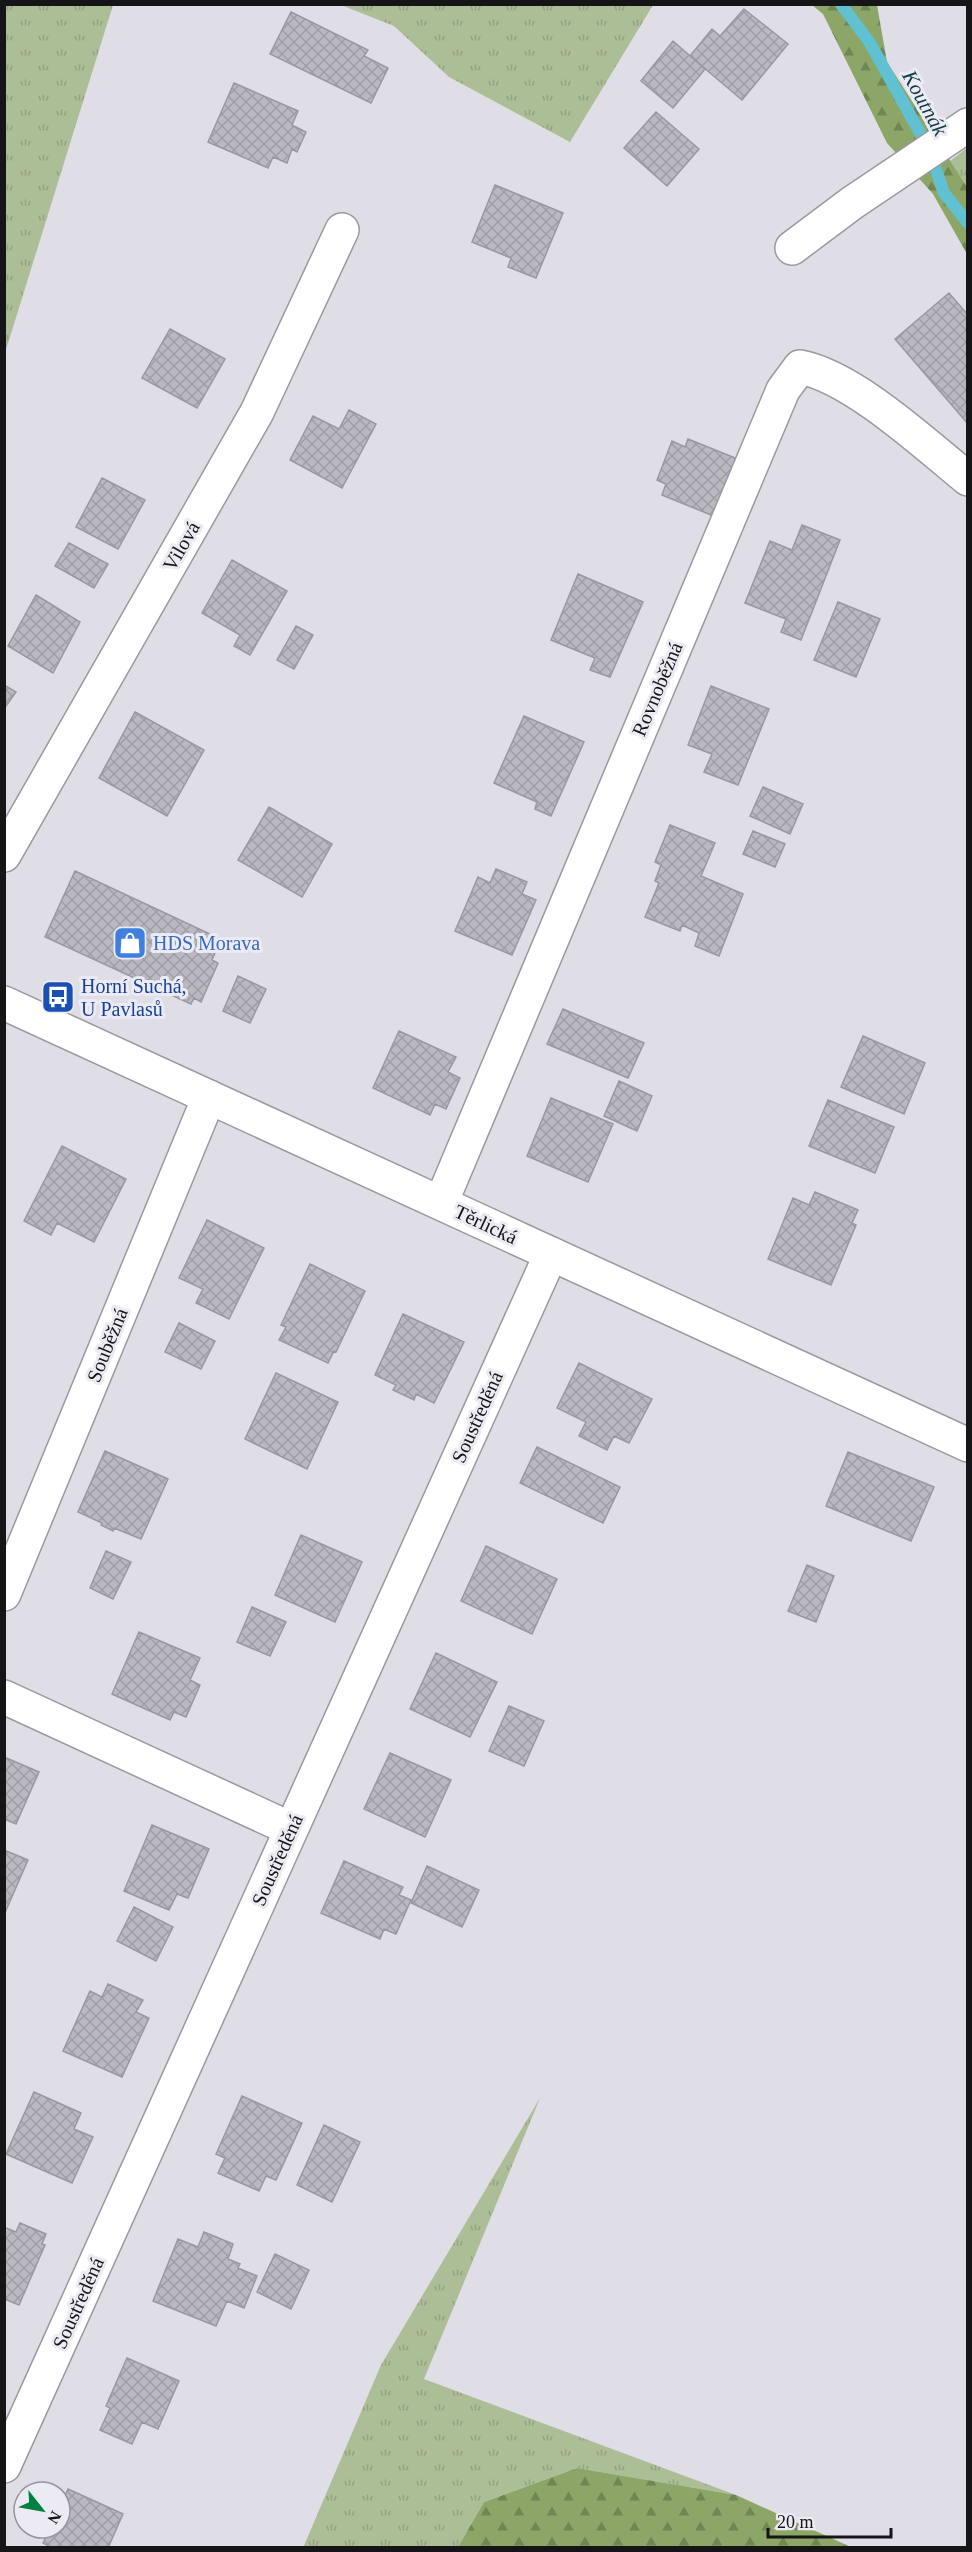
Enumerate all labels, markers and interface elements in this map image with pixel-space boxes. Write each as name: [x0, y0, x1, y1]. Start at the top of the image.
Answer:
water label: Koutnák: [897, 65, 953, 141]
street label: Vilová: [158, 517, 204, 575]
street label: Rovnoběžná: [627, 639, 687, 739]
shop icon: HDS Morava: [112, 925, 148, 961]
place label: HDS Morava: [153, 932, 260, 954]
place label: Horní Suchá, U Pavlasů: [81, 975, 187, 1020]
bus stop icon: Horní Suchá, U Pavlasů: [40, 979, 76, 1015]
street label: Těrlická: [451, 1200, 521, 1248]
street label: Souběžná: [82, 1305, 132, 1385]
street label: Soustředěná: [447, 1368, 507, 1466]
street label: Soustředěná: [247, 1811, 307, 1909]
street label: Soustředěná: [48, 2254, 108, 2352]
north arrow: [12, 2480, 72, 2540]
scale bar: [768, 2501, 891, 2539]
text: N: [44, 2508, 65, 2527]
text: 20 m: [777, 2512, 814, 2532]

